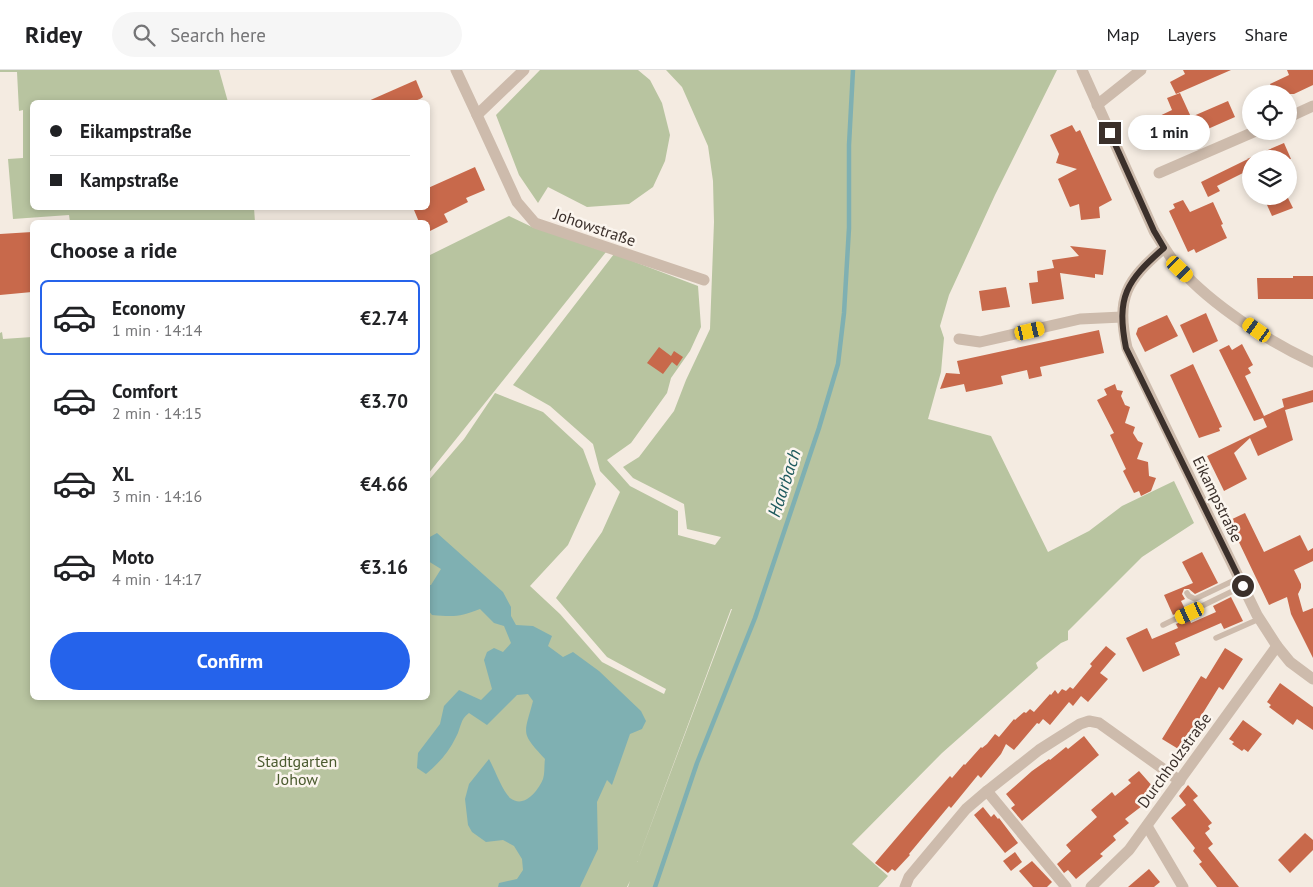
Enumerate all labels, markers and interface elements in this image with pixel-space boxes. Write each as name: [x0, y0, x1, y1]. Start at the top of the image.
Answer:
search box: [112, 12, 462, 57]
text: Ridey: [25, 19, 82, 50]
icon: search: [130, 21, 158, 49]
text: Search here: [170, 23, 266, 47]
text: Map: [1107, 23, 1139, 46]
text: Layers: [1167, 23, 1216, 46]
text: Share: [1244, 23, 1288, 46]
map controls: [1242, 85, 1297, 205]
button: locate: [1242, 85, 1297, 140]
callout: 1 min: [1128, 116, 1210, 150]
text: Eikampstraße: [80, 119, 192, 143]
route end: [1099, 122, 1121, 144]
text: 1 min: [1149, 122, 1189, 142]
button: layers: [1242, 150, 1297, 205]
text: Kampstraße: [80, 168, 179, 192]
street label: Johowstraße: [550, 203, 639, 250]
text: Choose a ride: [50, 236, 177, 264]
car: [1164, 253, 1196, 285]
icon: car: [52, 295, 97, 340]
text: Economy: [112, 296, 185, 320]
text: €2.74: [360, 306, 408, 330]
car: [1240, 315, 1273, 345]
text: 1 min · 14:14: [112, 320, 202, 340]
car: [1013, 320, 1046, 342]
icon: car: [52, 378, 97, 423]
text: Comfort: [112, 379, 178, 403]
text: €3.70: [360, 389, 408, 413]
text: 2 min · 14:15: [112, 403, 202, 423]
water label: Haarbach: [762, 446, 806, 520]
street label: Eikampstraße: [1189, 453, 1247, 545]
icon: car: [52, 461, 97, 506]
text: XL: [112, 462, 134, 486]
text: €4.66: [360, 472, 408, 496]
text: 3 min · 14:16: [112, 486, 202, 506]
icon: car: [52, 544, 97, 589]
text: Moto: [112, 545, 154, 569]
text: €3.16: [360, 555, 408, 579]
text: 4 min · 14:17: [112, 569, 202, 589]
route start: [1232, 575, 1254, 597]
car: [1173, 600, 1206, 626]
button: Confirm: [50, 632, 410, 690]
street label: Durchholzstraße: [1133, 708, 1215, 812]
park label: Stadtgarten Johow: [257, 751, 337, 789]

